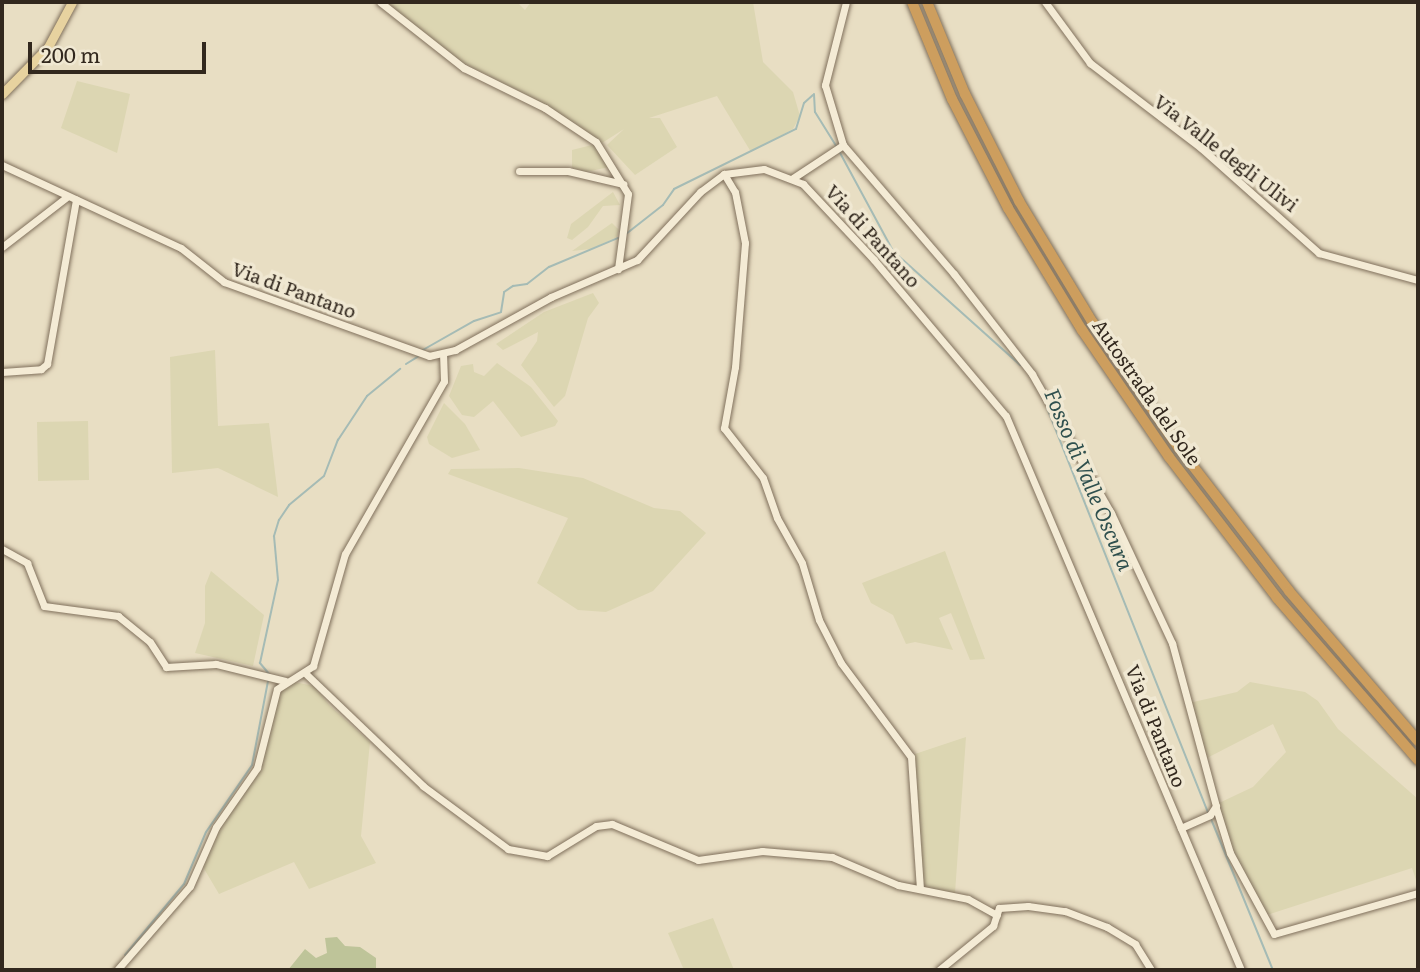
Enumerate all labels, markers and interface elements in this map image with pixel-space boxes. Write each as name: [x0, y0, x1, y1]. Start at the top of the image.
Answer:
scale bar: [32, 28, 210, 72]
text: 200 m: [41, 38, 101, 69]
street label: Via Valle degli Ulivi: [1149, 90, 1303, 216]
street label: Via di Pantano: [821, 180, 925, 292]
street label: Via di Pantano: [229, 257, 359, 323]
street label: Autostrada del Sole: [1088, 315, 1206, 469]
water label: Fosso di Valle Oscura: [1040, 384, 1140, 574]
street label: Via di Pantano: [1121, 661, 1191, 791]

